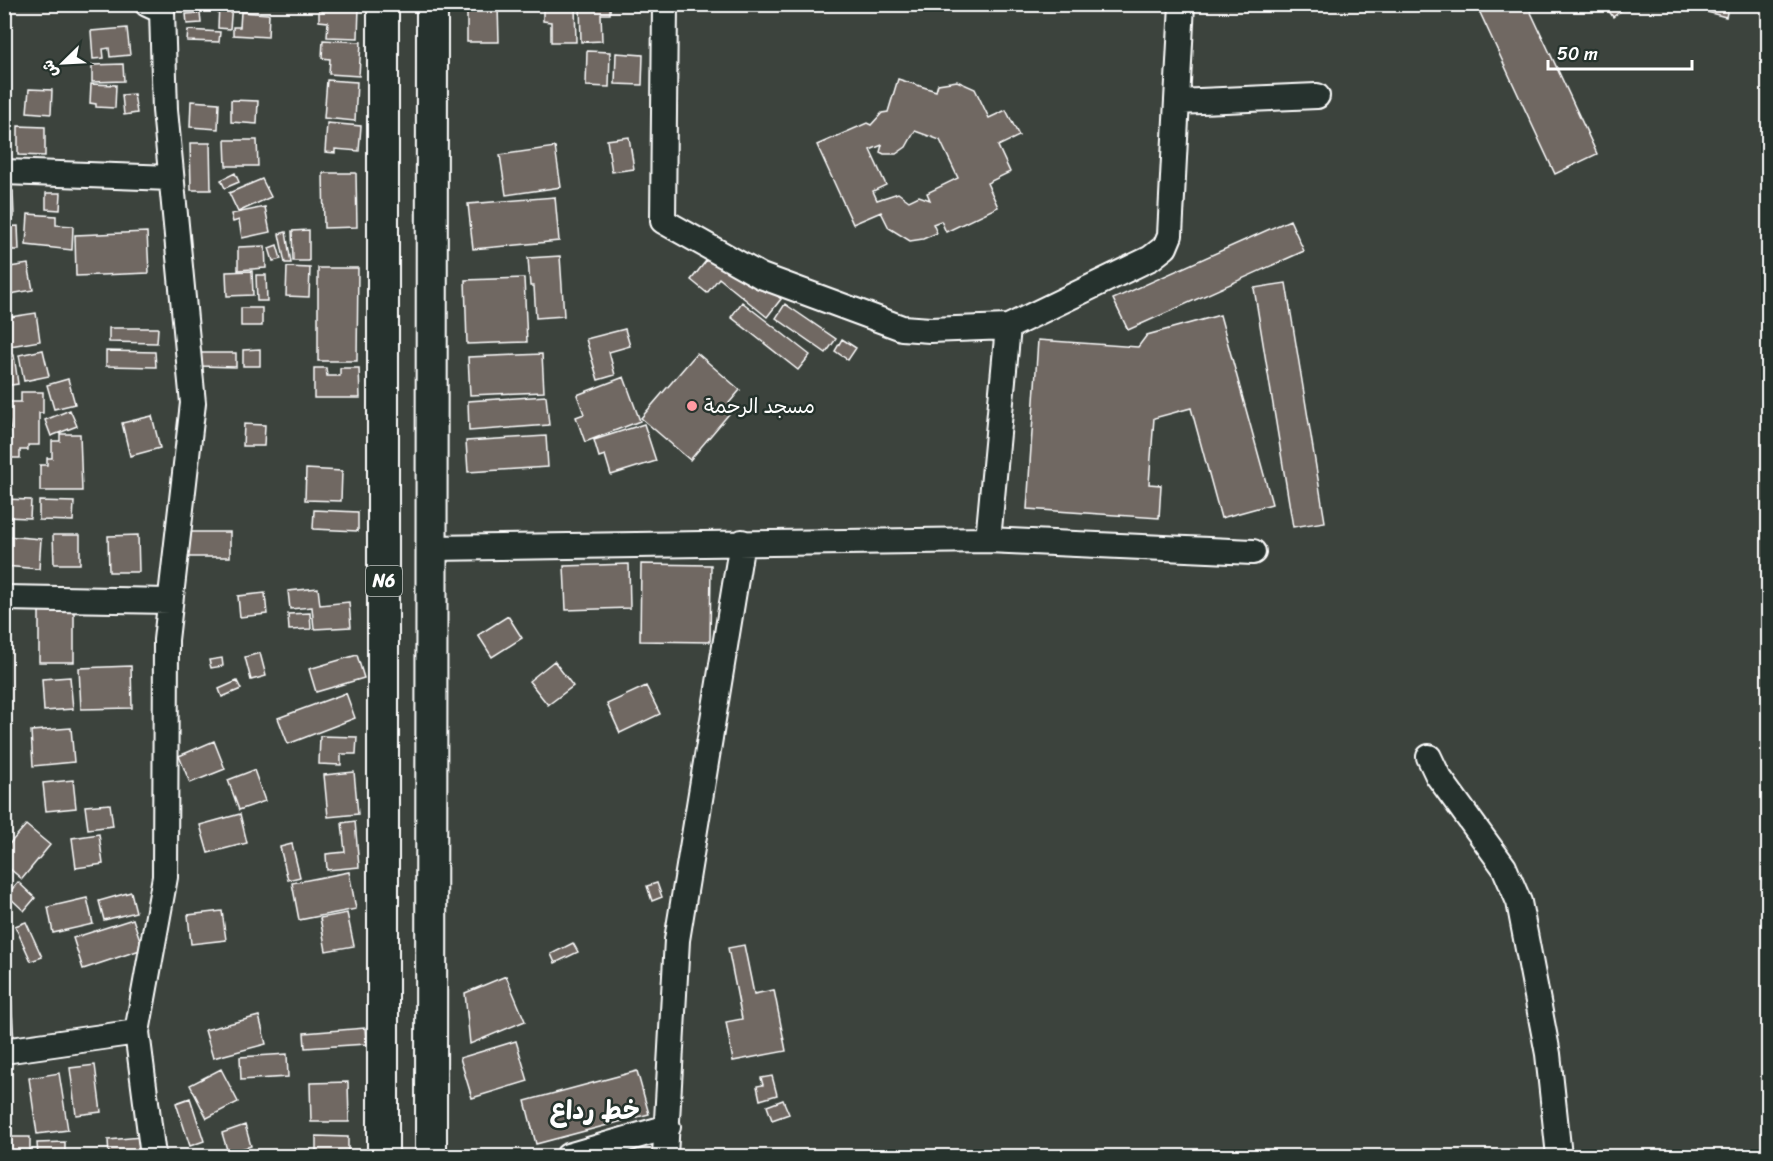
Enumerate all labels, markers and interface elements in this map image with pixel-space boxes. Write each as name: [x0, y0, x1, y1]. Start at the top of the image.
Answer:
north arrow: [33, 33, 93, 93]
scale bar: [1548, 33, 1692, 71]
text: 50 m: [1557, 38, 1598, 70]
text: ش: [33, 55, 67, 83]
place label: مسجد الرحمة: [704, 389, 815, 424]
marker: مسجد الرحمة: [685, 399, 699, 413]
road number: N6: [366, 566, 402, 596]
district label: خط رداع: [550, 1087, 640, 1133]

